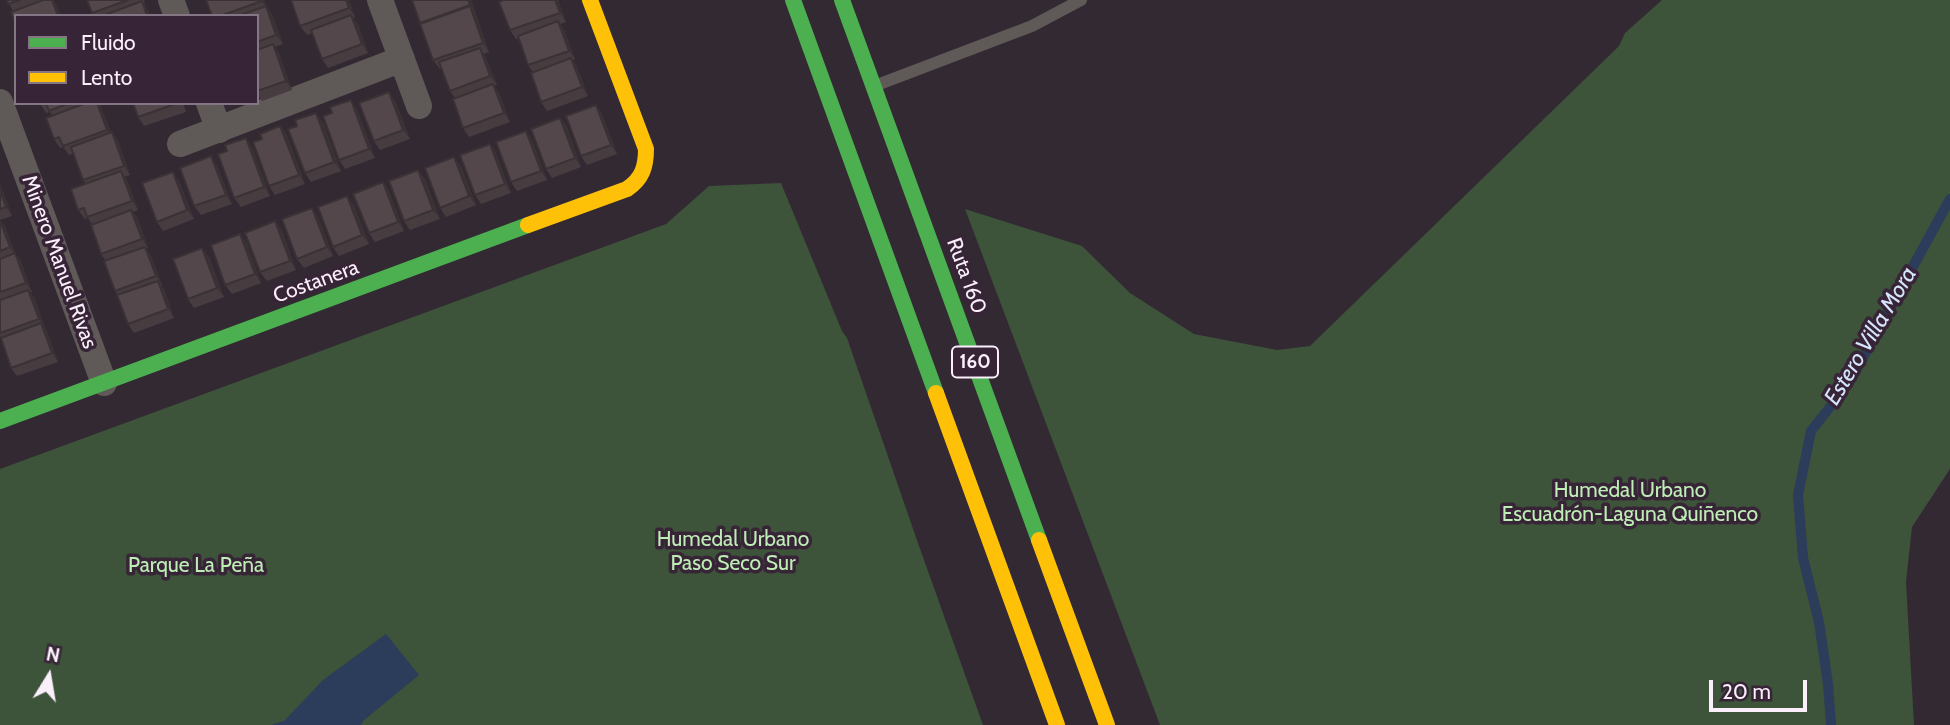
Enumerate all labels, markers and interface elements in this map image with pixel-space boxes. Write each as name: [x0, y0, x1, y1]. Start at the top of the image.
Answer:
legend: [14, 14, 259, 105]
text: Fluido: [81, 30, 136, 55]
text: Lento: [81, 65, 132, 90]
street label: Minero Manuel Rivas: [16, 172, 102, 352]
street label: Ruta 160: [941, 235, 991, 317]
street label: Costanera: [270, 255, 362, 309]
water label: Estero Villa Mora: [1819, 262, 1923, 410]
road number: 160: [952, 346, 998, 378]
park label: Humedal Urbano Escuadrón-Laguna Quiñenco: [1502, 478, 1758, 528]
park label: Humedal Urbano Paso Seco Sur: [657, 527, 809, 577]
park label: Parque La Peña: [128, 553, 264, 579]
north arrow: [14, 641, 84, 711]
text: N: [44, 642, 62, 667]
scale bar: [1712, 666, 1810, 710]
text: 20 m: [1722, 679, 1771, 704]

